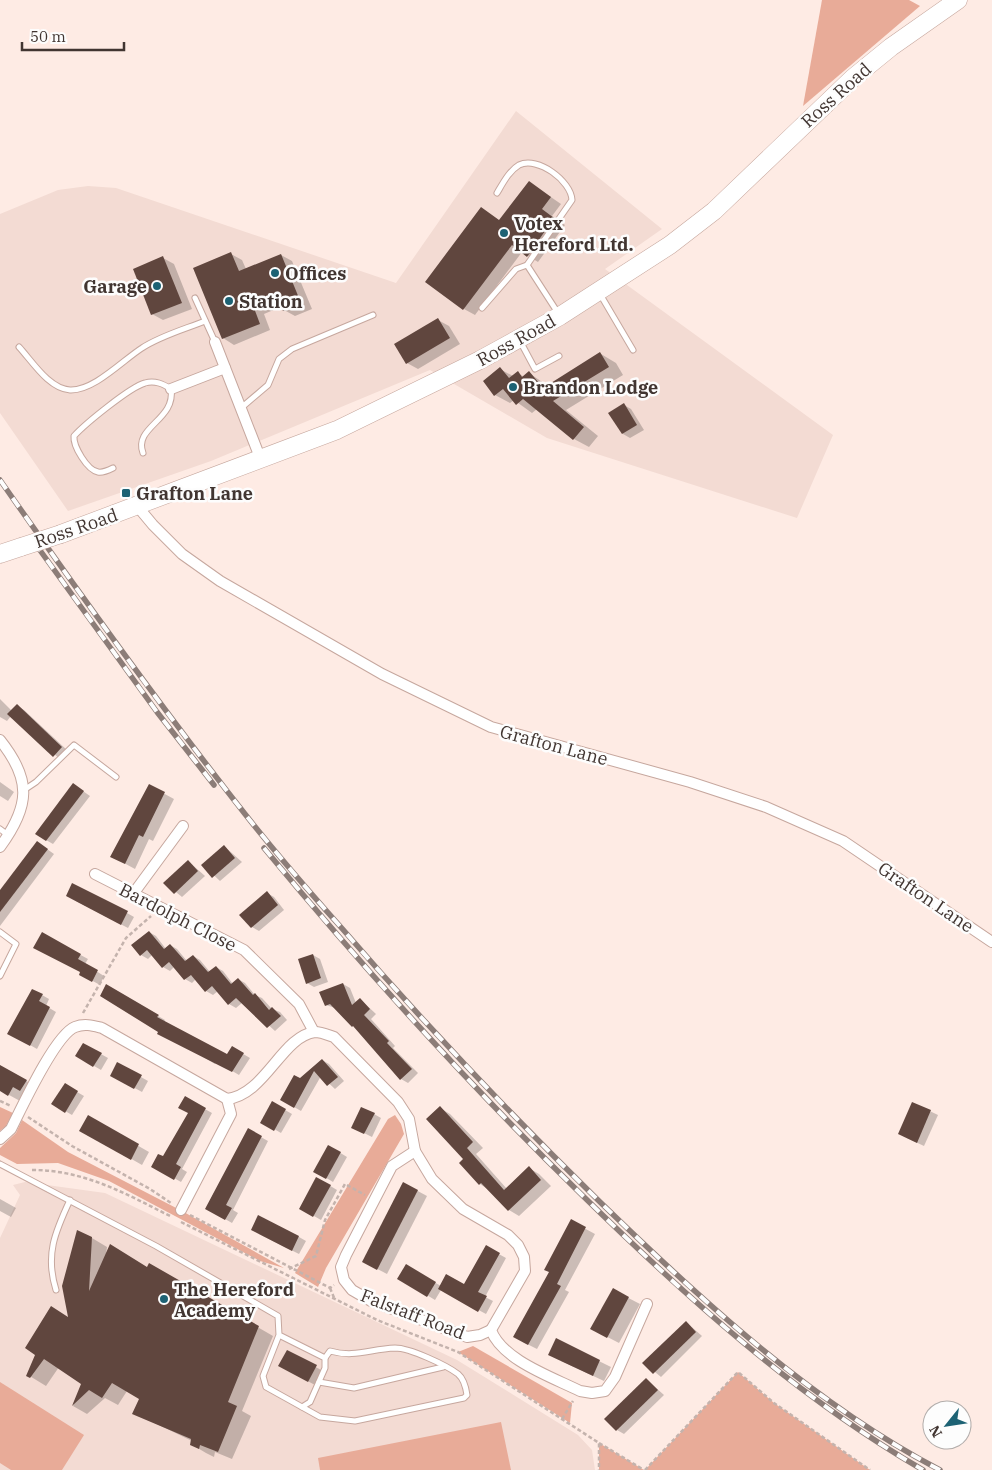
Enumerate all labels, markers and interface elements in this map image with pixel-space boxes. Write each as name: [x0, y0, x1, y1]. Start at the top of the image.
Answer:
scale bar: [22, 20, 125, 52]
text: 50 m: [30, 27, 66, 46]
street label: Ross Road: [796, 57, 876, 133]
place label: Votex Hereford Ltd.: [514, 212, 634, 256]
marker: Votex Hereford Ltd.: [498, 227, 510, 239]
place label: Offices: [285, 262, 346, 285]
marker: Offices: [269, 267, 281, 279]
place label: Garage: [83, 275, 147, 298]
marker: Garage: [151, 280, 163, 292]
place label: Station: [239, 290, 303, 313]
marker: Station: [223, 295, 235, 307]
street label: Ross Road: [473, 309, 559, 371]
place label: Brandon Lodge: [523, 376, 658, 399]
marker: Brandon Lodge: [507, 381, 519, 393]
place label: Grafton Lane: [136, 482, 253, 505]
marker: Grafton Lane: [120, 487, 132, 499]
street label: Ross Road: [31, 503, 121, 553]
street label: Grafton Lane: [498, 720, 610, 770]
street label: Grafton Lane: [874, 857, 978, 937]
street label: Bardolph Close: [116, 878, 240, 956]
place label: The Hereford Academy: [174, 1278, 294, 1322]
street label: Falstaff Road: [358, 1284, 468, 1344]
marker: The Hereford Academy: [158, 1293, 170, 1305]
north arrow: [922, 1400, 972, 1450]
text: N: [925, 1422, 946, 1441]

